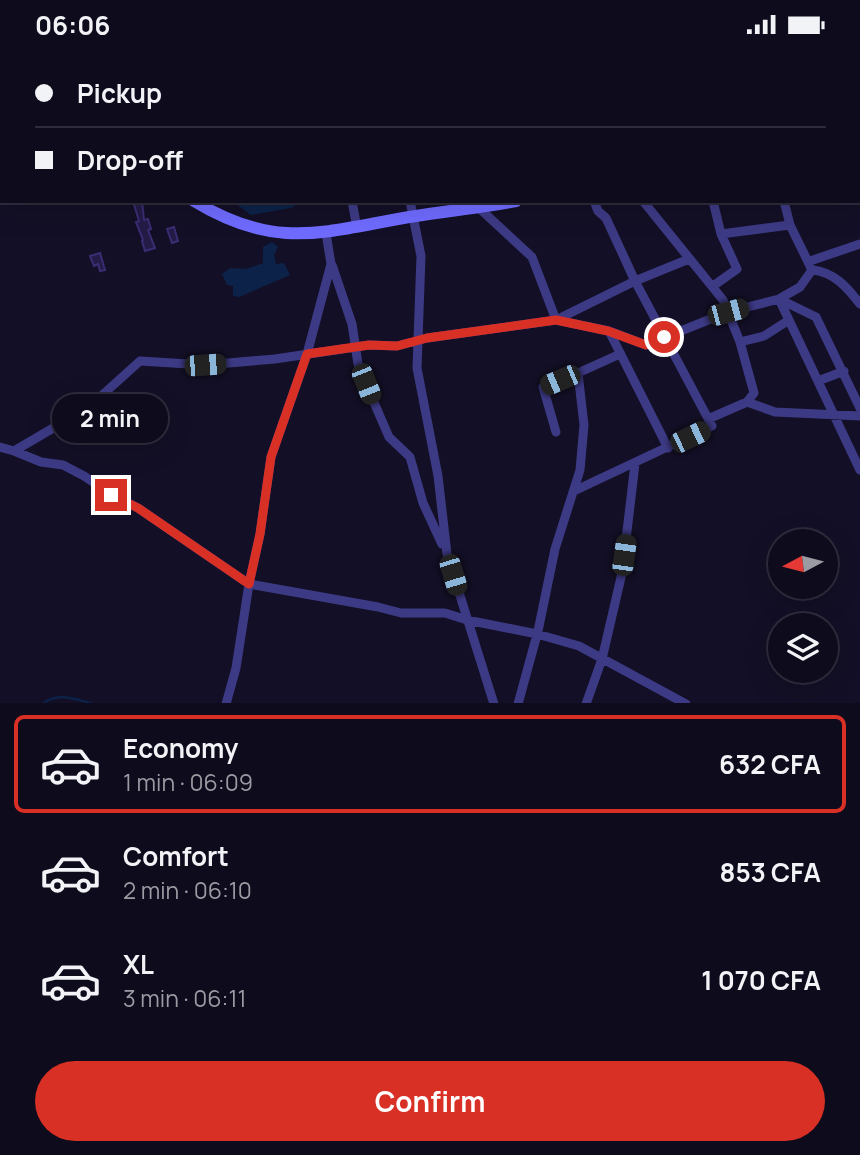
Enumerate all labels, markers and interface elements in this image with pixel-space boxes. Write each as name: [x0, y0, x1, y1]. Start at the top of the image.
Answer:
text: 06:06: [35, 7, 110, 43]
text: Pickup: [77, 75, 162, 111]
text: Drop-off: [77, 142, 183, 178]
car: [705, 296, 752, 328]
route start: [648, 321, 680, 353]
car: [184, 353, 227, 377]
car: [349, 361, 384, 407]
car: [537, 362, 584, 398]
callout: 2 min: [53, 393, 169, 443]
text: 2 min: [80, 402, 140, 434]
car: [667, 418, 714, 456]
route end: [95, 479, 127, 511]
north arrow: [768, 529, 838, 599]
map controls: [768, 529, 838, 683]
car: [611, 533, 638, 577]
car: [437, 552, 470, 598]
button: layers: [768, 613, 838, 683]
text: Economy: [123, 730, 238, 766]
icon: car: [39, 733, 102, 796]
text: 632 CFA: [719, 746, 821, 782]
text: 1 min · 06:09: [123, 766, 253, 798]
text: Comfort: [123, 838, 229, 874]
icon: car: [39, 841, 102, 904]
text: 853 CFA: [720, 854, 821, 890]
text: 2 min · 06:10: [123, 874, 252, 906]
text: XL: [123, 946, 154, 982]
icon: car: [39, 949, 102, 1012]
text: 1 070 CFA: [701, 962, 821, 998]
text: 3 min · 06:11: [123, 982, 246, 1014]
button: Confirm: [35, 1061, 825, 1141]

